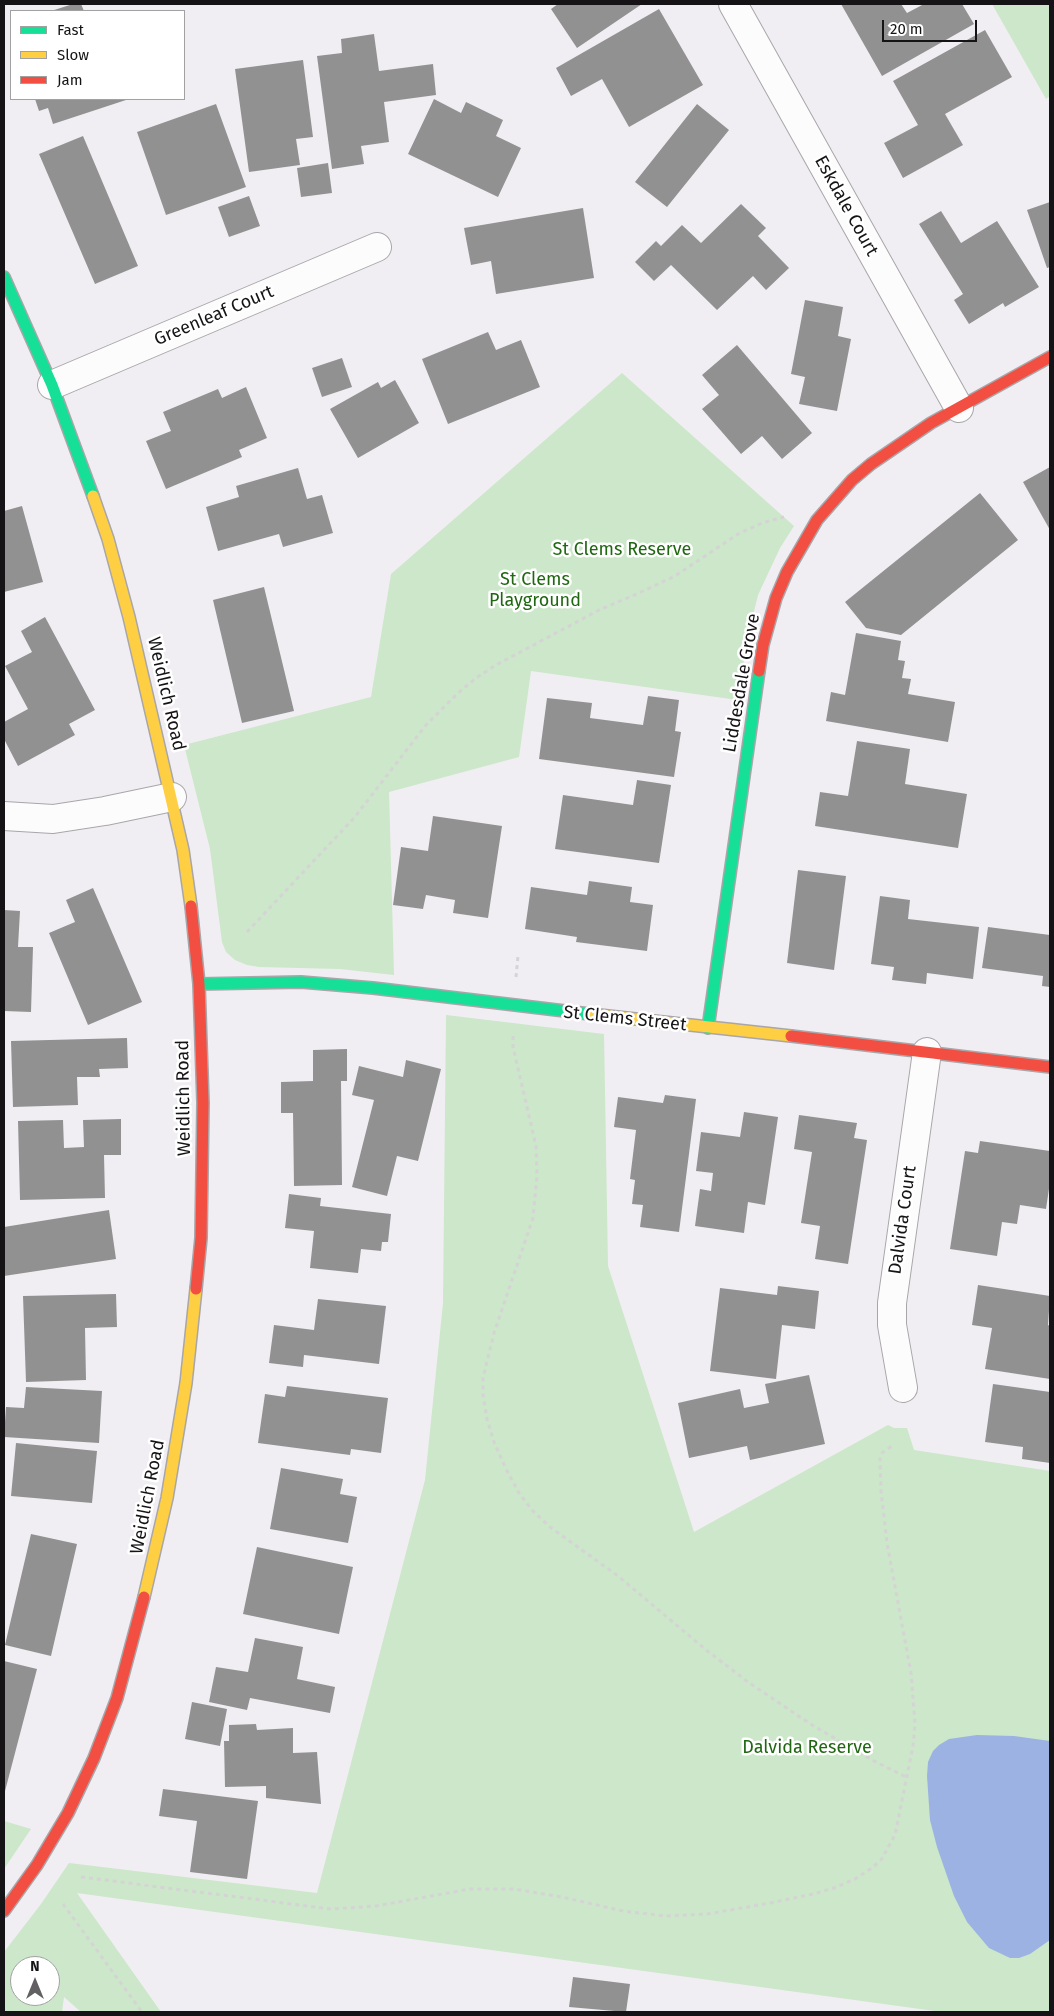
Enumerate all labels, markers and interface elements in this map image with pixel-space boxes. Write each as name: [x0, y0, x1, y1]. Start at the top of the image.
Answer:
legend: [10, 10, 185, 100]
scale bar: [884, 10, 979, 42]
text: 20 m: [890, 20, 923, 38]
text: Fast: [57, 21, 84, 39]
text: Slow: [57, 46, 89, 64]
text: Jam: [57, 71, 83, 89]
street label: Eskdale Court: [810, 152, 882, 260]
street label: Greenleaf Court: [151, 281, 277, 351]
park label: St Clems Reserve: [553, 539, 691, 561]
park label: St Clems Playground: [489, 569, 581, 612]
street label: Liddesdale Grove: [719, 612, 765, 754]
street label: Weidlich Road: [142, 635, 190, 753]
street label: St Clems Street: [563, 1002, 687, 1036]
street label: Weidlich Road: [172, 1040, 196, 1156]
street label: Dalvida Court: [885, 1164, 921, 1276]
street label: Weidlich Road: [126, 1438, 170, 1556]
park label: Dalvida Reserve: [742, 1737, 872, 1759]
north arrow: [10, 1956, 60, 2006]
text: N: [30, 1958, 40, 1975]

